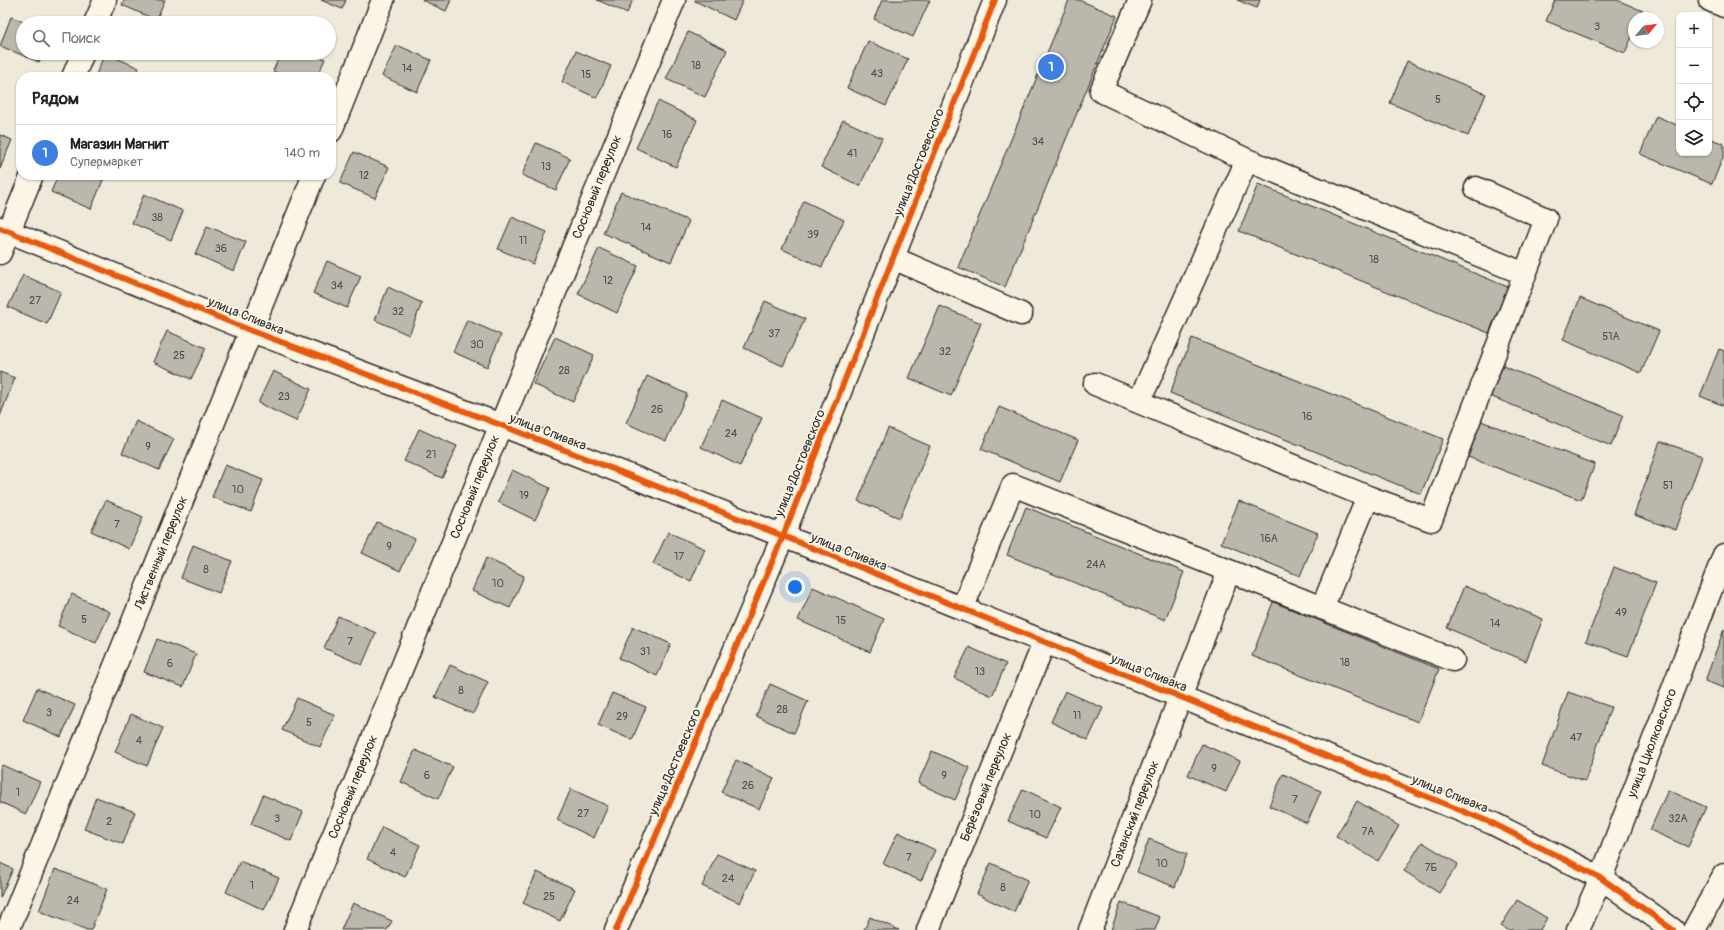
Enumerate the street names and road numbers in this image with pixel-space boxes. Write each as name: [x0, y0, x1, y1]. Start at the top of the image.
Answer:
street label: улица Достоевского: [890, 106, 948, 219]
street label: Сосновый переулок: [569, 132, 625, 241]
street label: улица Спивака: [205, 293, 286, 339]
street label: улица Достоевского: [771, 407, 829, 520]
street label: улица Спивака: [506, 410, 589, 454]
street label: Сосновый переулок: [447, 432, 503, 541]
street label: Лиственный переулок: [130, 494, 191, 613]
street label: улица Спивака: [808, 529, 889, 575]
street label: улица Спивака: [1108, 650, 1189, 696]
street label: улица Циолковского: [1623, 686, 1680, 801]
street label: улица Достоевского: [645, 706, 705, 819]
street label: Берёзовый переулок: [957, 730, 1015, 844]
street label: Сосновый переулок: [325, 732, 381, 841]
street label: Саханский переулок: [1107, 758, 1163, 870]
street label: улица Спивака: [1409, 771, 1490, 817]

